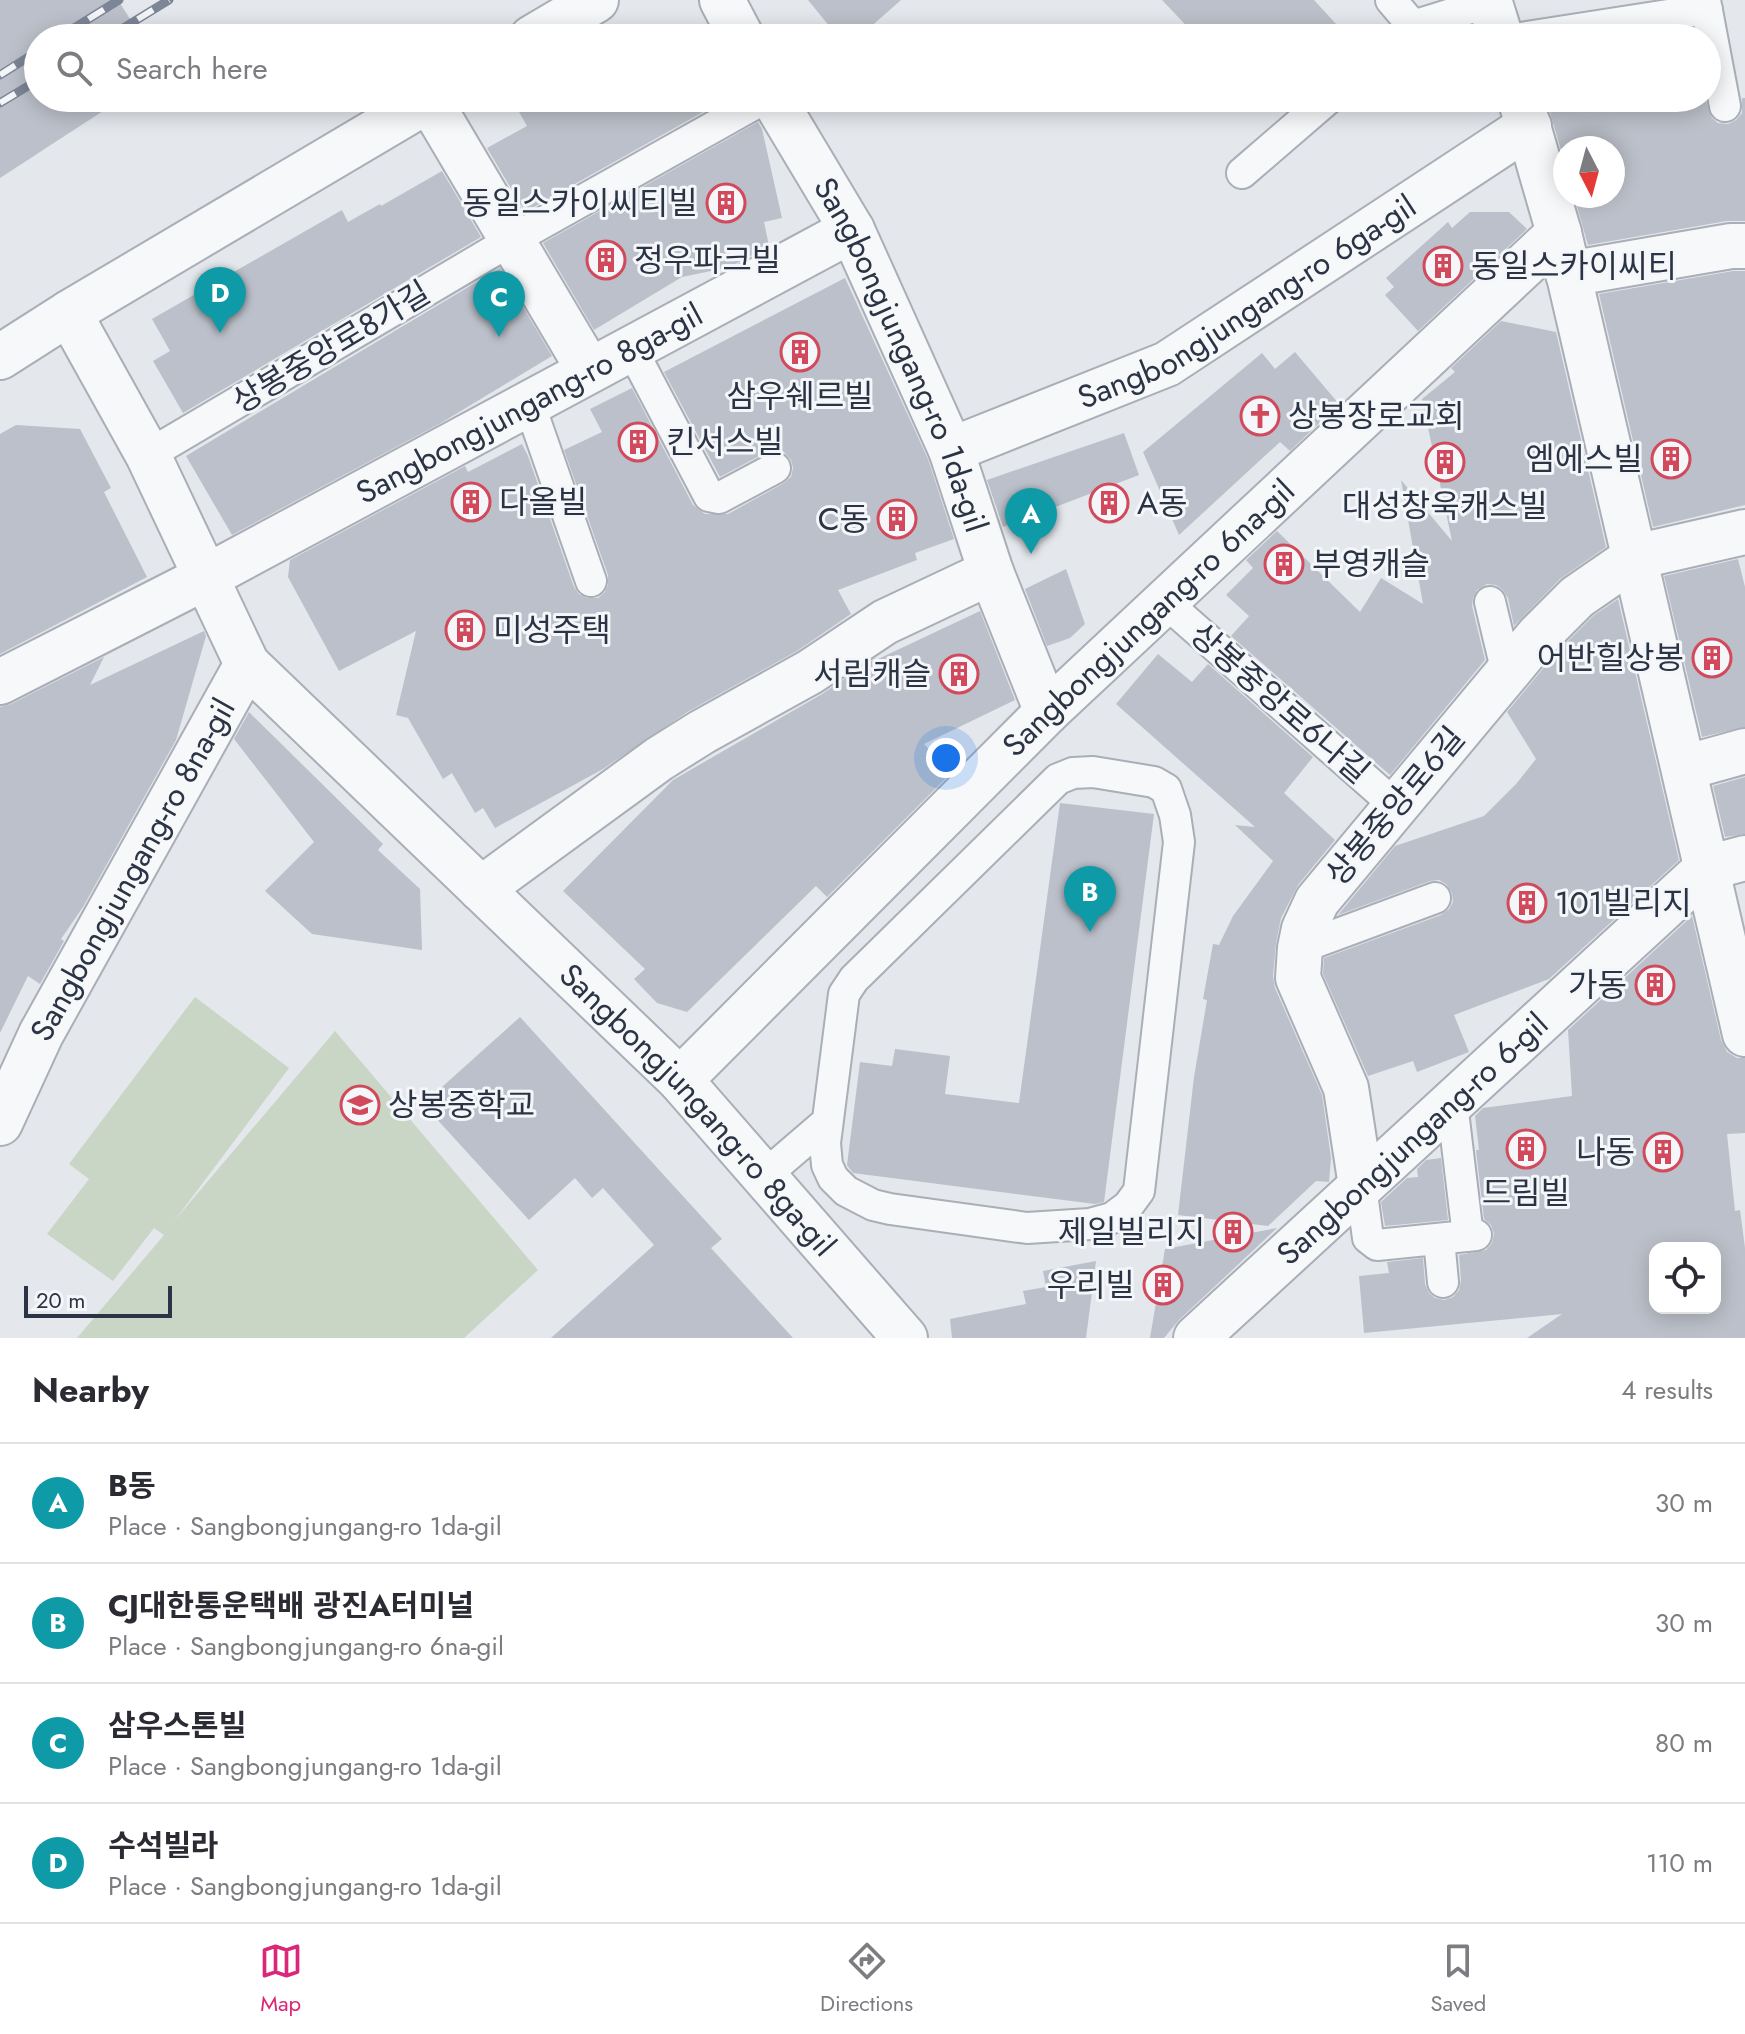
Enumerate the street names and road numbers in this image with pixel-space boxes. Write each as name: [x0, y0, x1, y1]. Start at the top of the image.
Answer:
street label: Sangbongjungang-ro 1da-gil: [803, 168, 999, 538]
street label: Sangbongjungang-ro 6ga-gil: [1071, 183, 1425, 420]
street label: 상봉중앙로8가길: [223, 270, 439, 424]
street label: Sangbongjungang-ro 8ga-gil: [348, 292, 711, 515]
street label: Sangbongjungang-ro 6na-gil: [992, 469, 1305, 767]
street label: 상봉중앙로6나길: [1180, 612, 1380, 794]
street label: Sangbongjungang-ro 8na-gil: [19, 690, 246, 1049]
street label: 상봉중앙로6길: [1315, 716, 1475, 896]
street label: Sangbongjungang-ro 8ga-gil: [549, 953, 847, 1267]
street label: Sangbongjungang-ro 6-gil: [1266, 1002, 1558, 1276]

